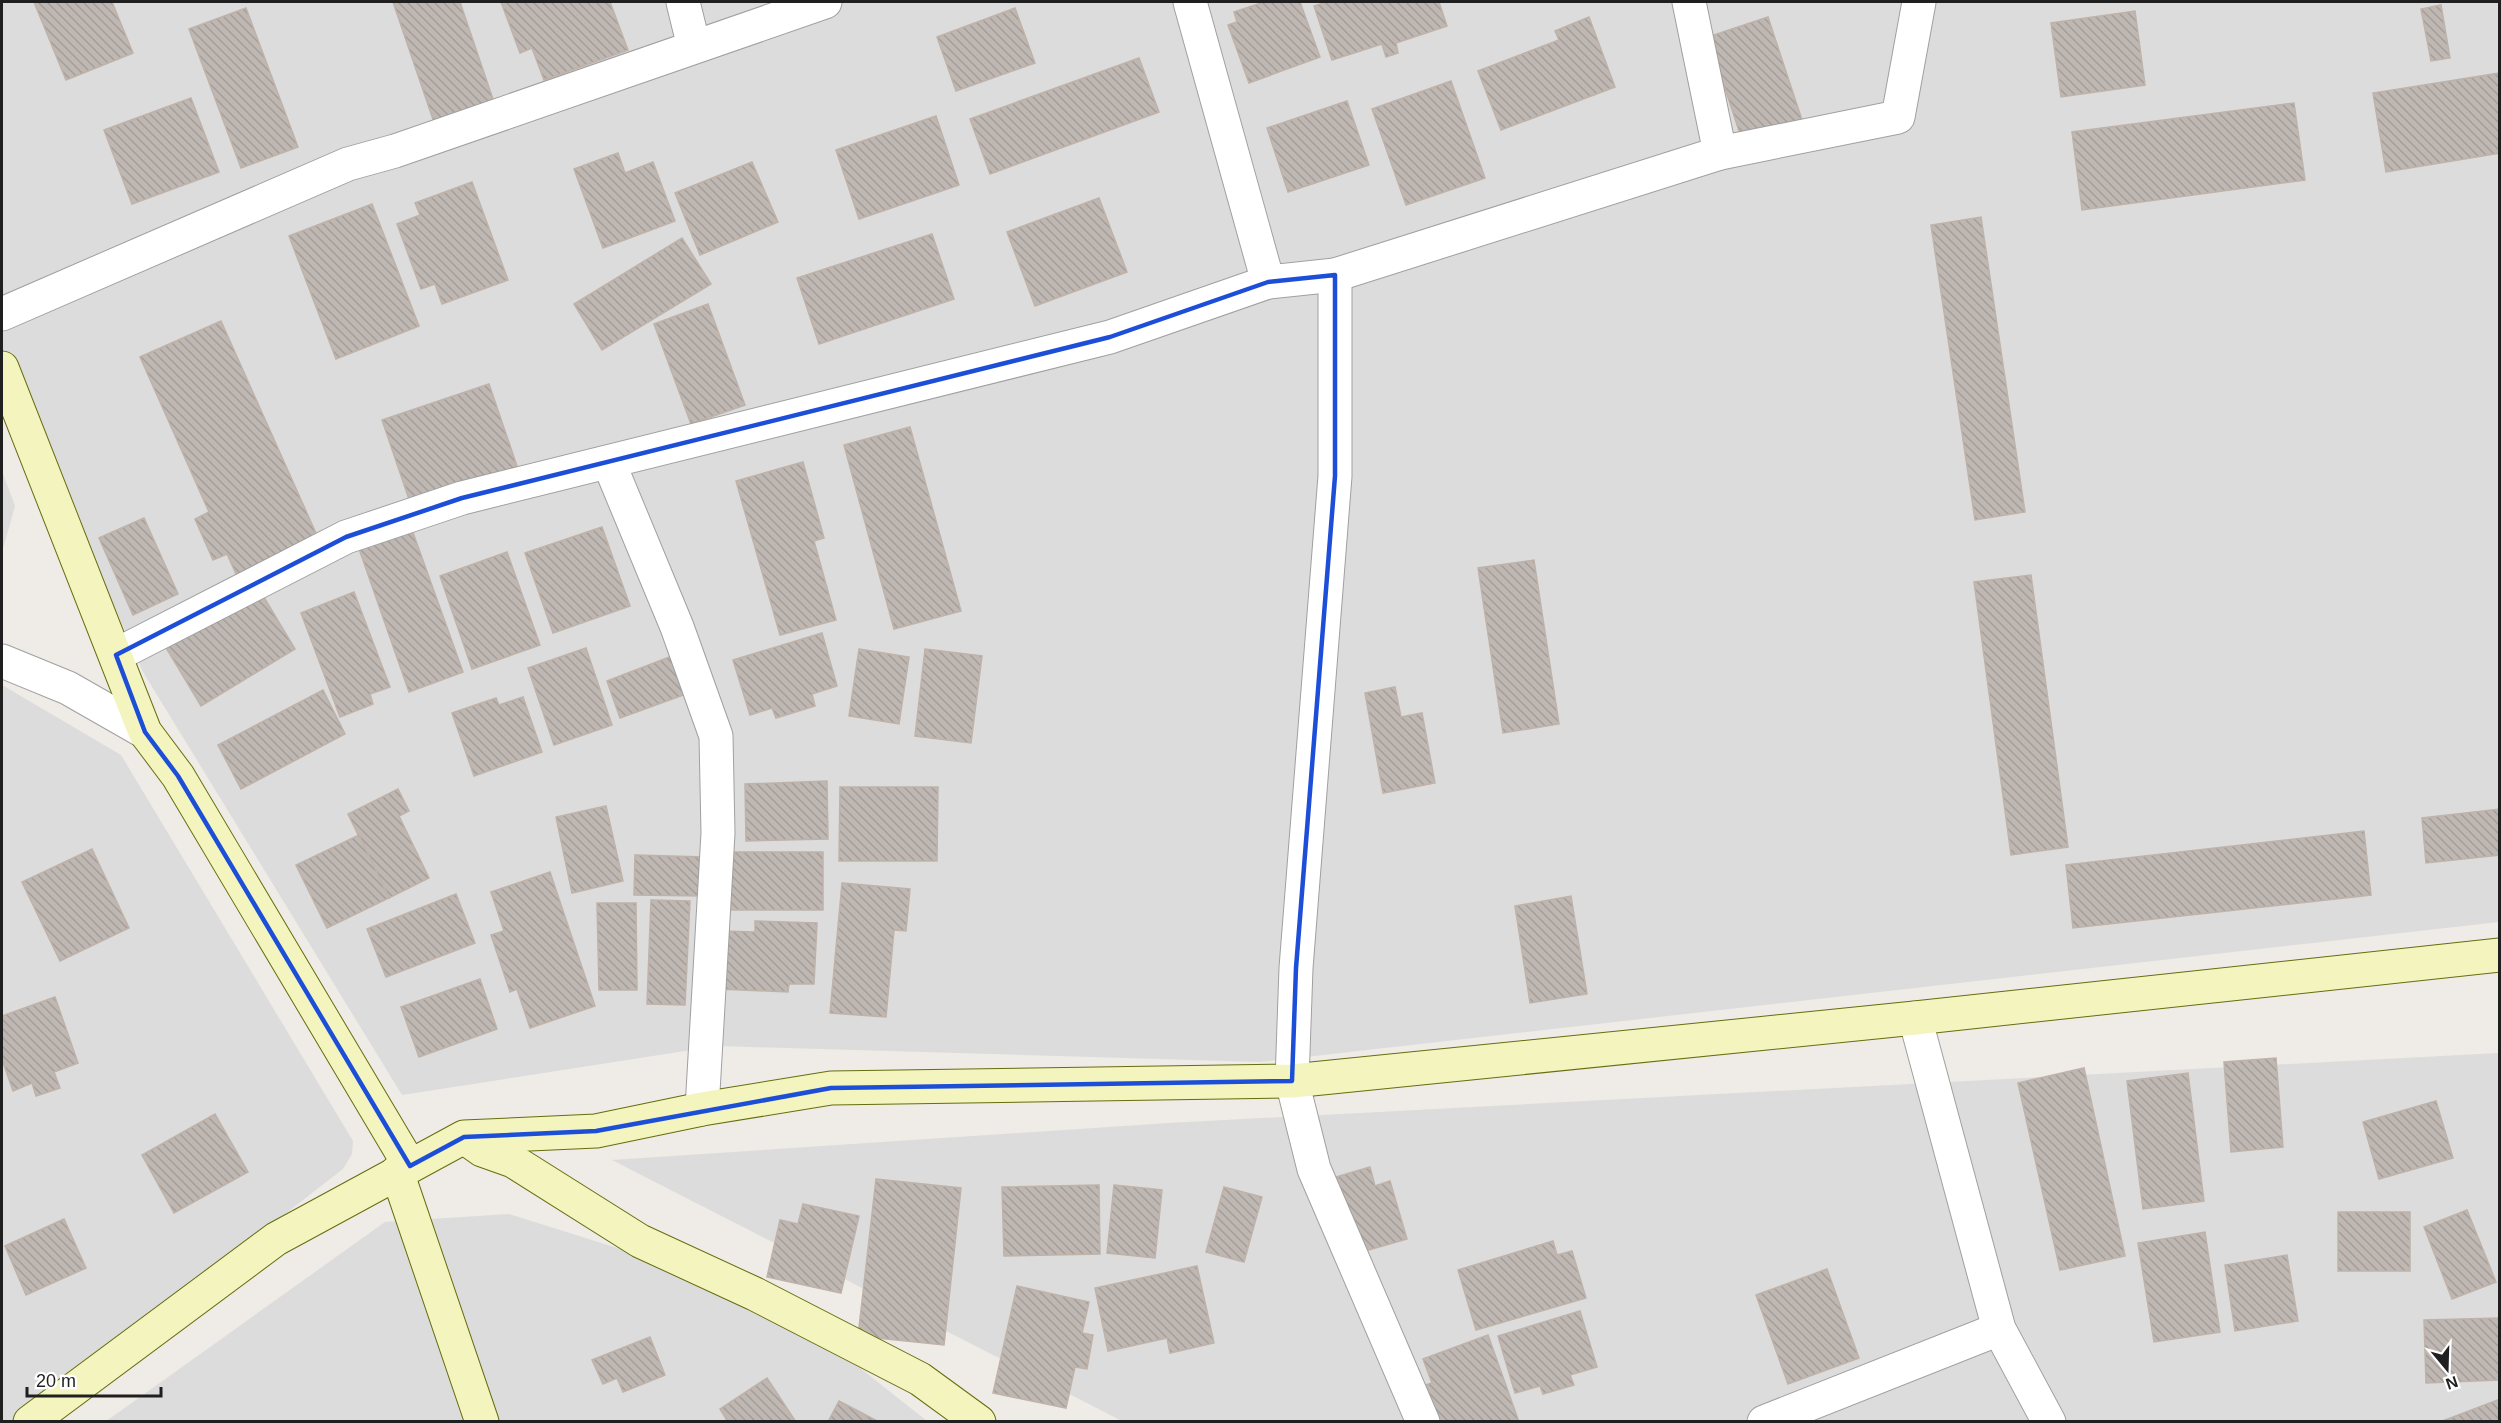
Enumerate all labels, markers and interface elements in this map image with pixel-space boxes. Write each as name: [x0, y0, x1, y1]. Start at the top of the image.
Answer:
north arrow: [2417, 1339, 2477, 1399]
scale bar: [27, 1360, 160, 1398]
text: 20 m: [36, 1371, 76, 1391]
text: N: [2443, 1373, 2460, 1393]

